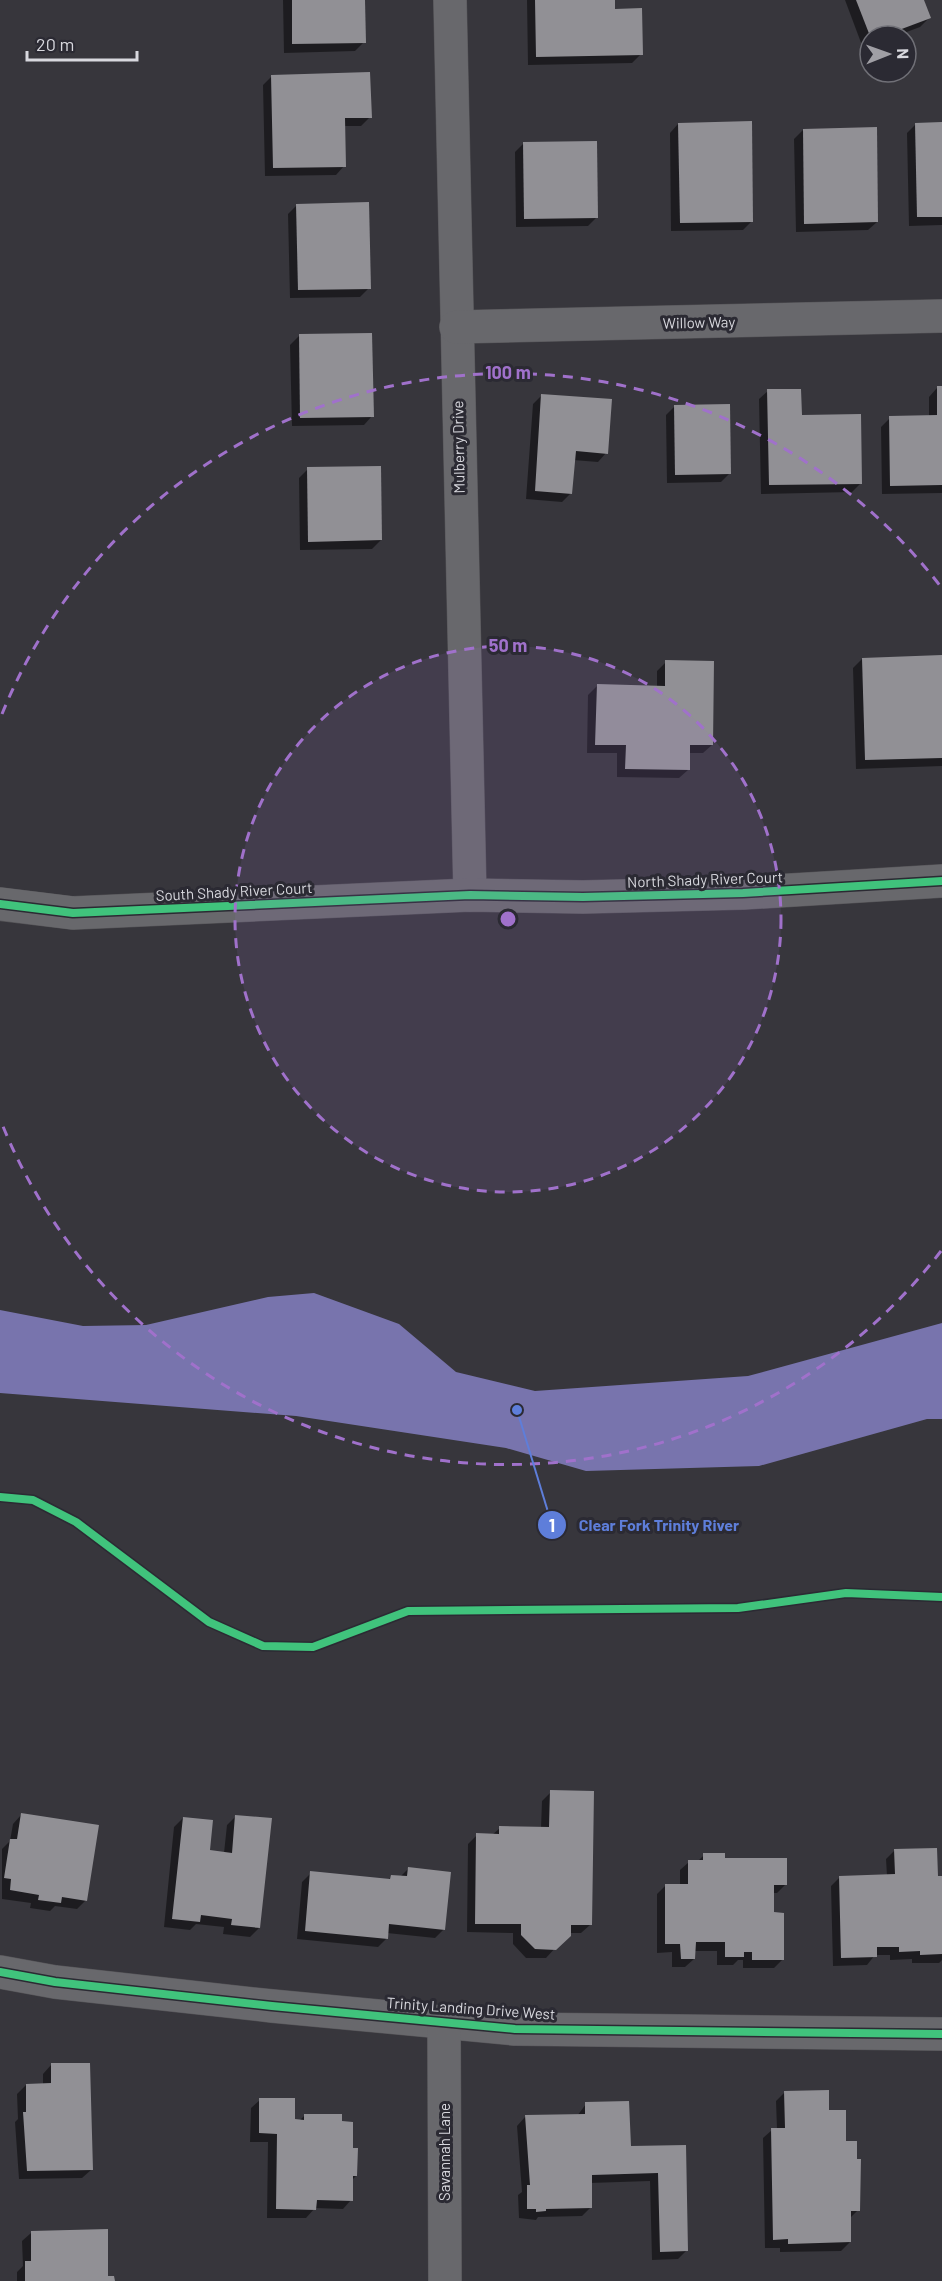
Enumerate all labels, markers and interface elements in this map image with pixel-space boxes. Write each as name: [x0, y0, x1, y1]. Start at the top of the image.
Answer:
scale bar: [27, 24, 136, 62]
north arrow: [858, 24, 918, 84]
text: 20 m: [36, 33, 74, 55]
text: N: [894, 48, 913, 59]
street label: Willow Way: [663, 312, 735, 332]
text: 100 m: [485, 361, 531, 383]
street label: Mulberry Drive: [448, 400, 468, 494]
text: 50 m: [489, 634, 527, 656]
street label: North Shady River Court: [627, 867, 783, 891]
street label: South Shady River Court: [155, 878, 313, 904]
centre of rings: [498, 909, 518, 929]
callout: Clear Fork Trinity River: [537, 1508, 751, 1542]
text: 1: [549, 1514, 555, 1536]
text: Clear Fork Trinity River: [579, 1515, 739, 1534]
street label: Trinity Landing Drive West: [386, 1993, 556, 2023]
street label: Savannah Lane: [435, 2103, 453, 2201]

